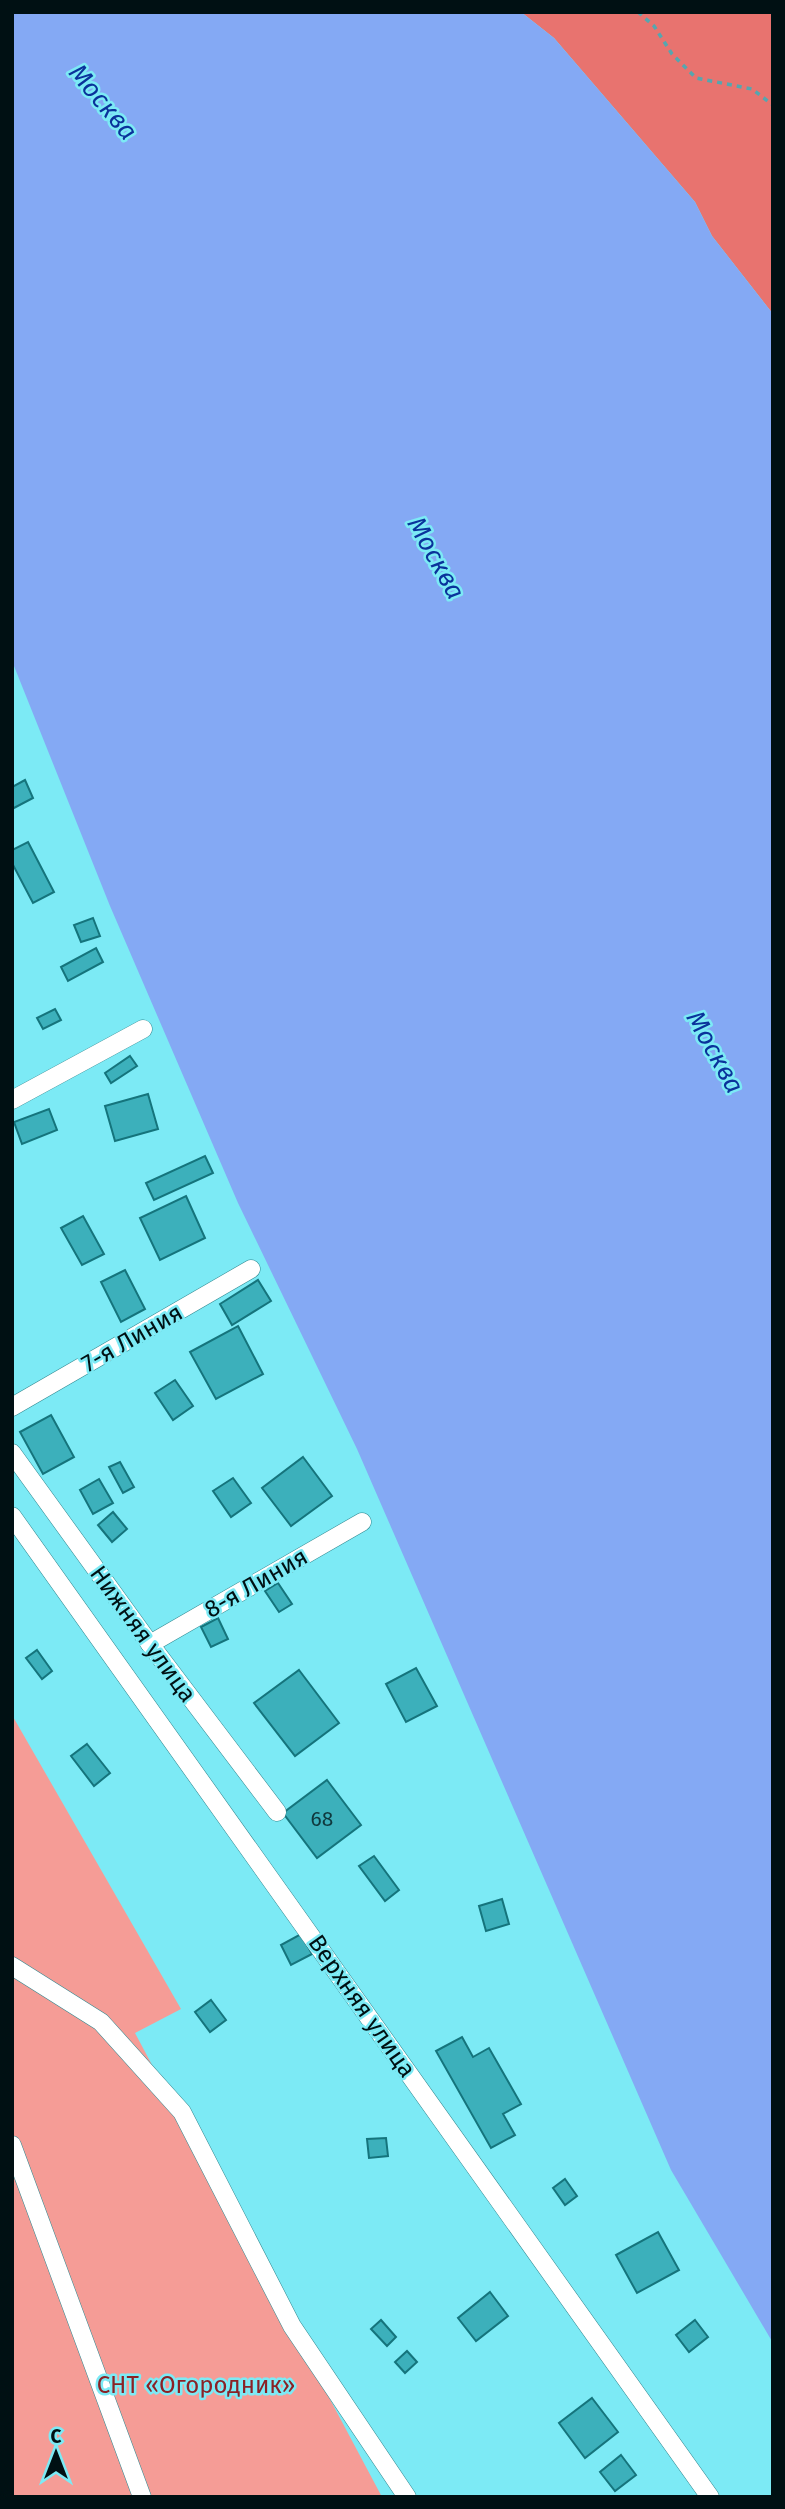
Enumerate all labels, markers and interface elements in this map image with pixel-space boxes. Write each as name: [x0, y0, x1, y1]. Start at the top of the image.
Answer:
water label: Москва: [62, 58, 144, 146]
water label: Москва: [401, 511, 471, 605]
water label: Москва: [680, 1005, 750, 1099]
street label: 7-я Линия: [77, 1298, 187, 1378]
street label: 8-я Линия: [200, 1542, 312, 1624]
street label: Нижняя улица: [84, 1560, 202, 1708]
house number: 68: [311, 1806, 333, 1832]
street label: Верхняя улица: [303, 1929, 421, 2083]
park label: СНТ «Огородник»: [97, 2371, 295, 2399]
north arrow: [21, 2418, 91, 2488]
text: С: [51, 2425, 62, 2448]

